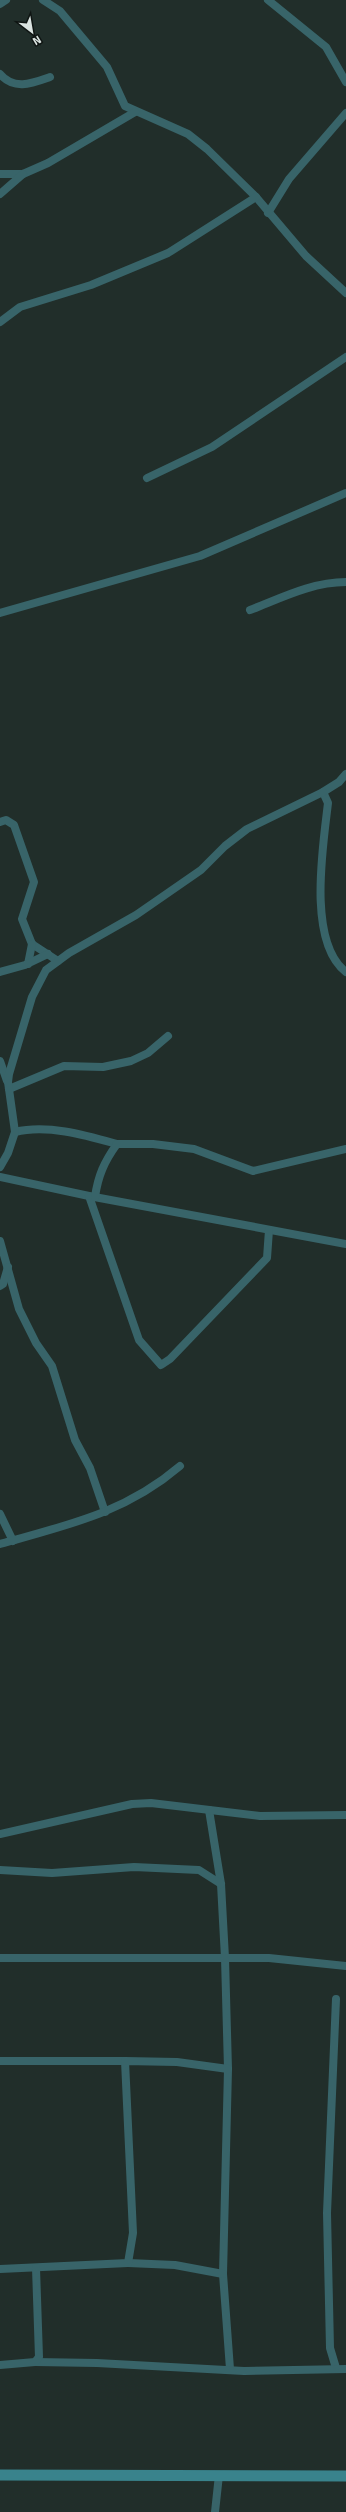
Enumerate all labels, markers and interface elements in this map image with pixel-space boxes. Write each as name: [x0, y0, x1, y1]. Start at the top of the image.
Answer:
north arrow: [12, 12, 52, 52]
text: N: [30, 33, 44, 48]

